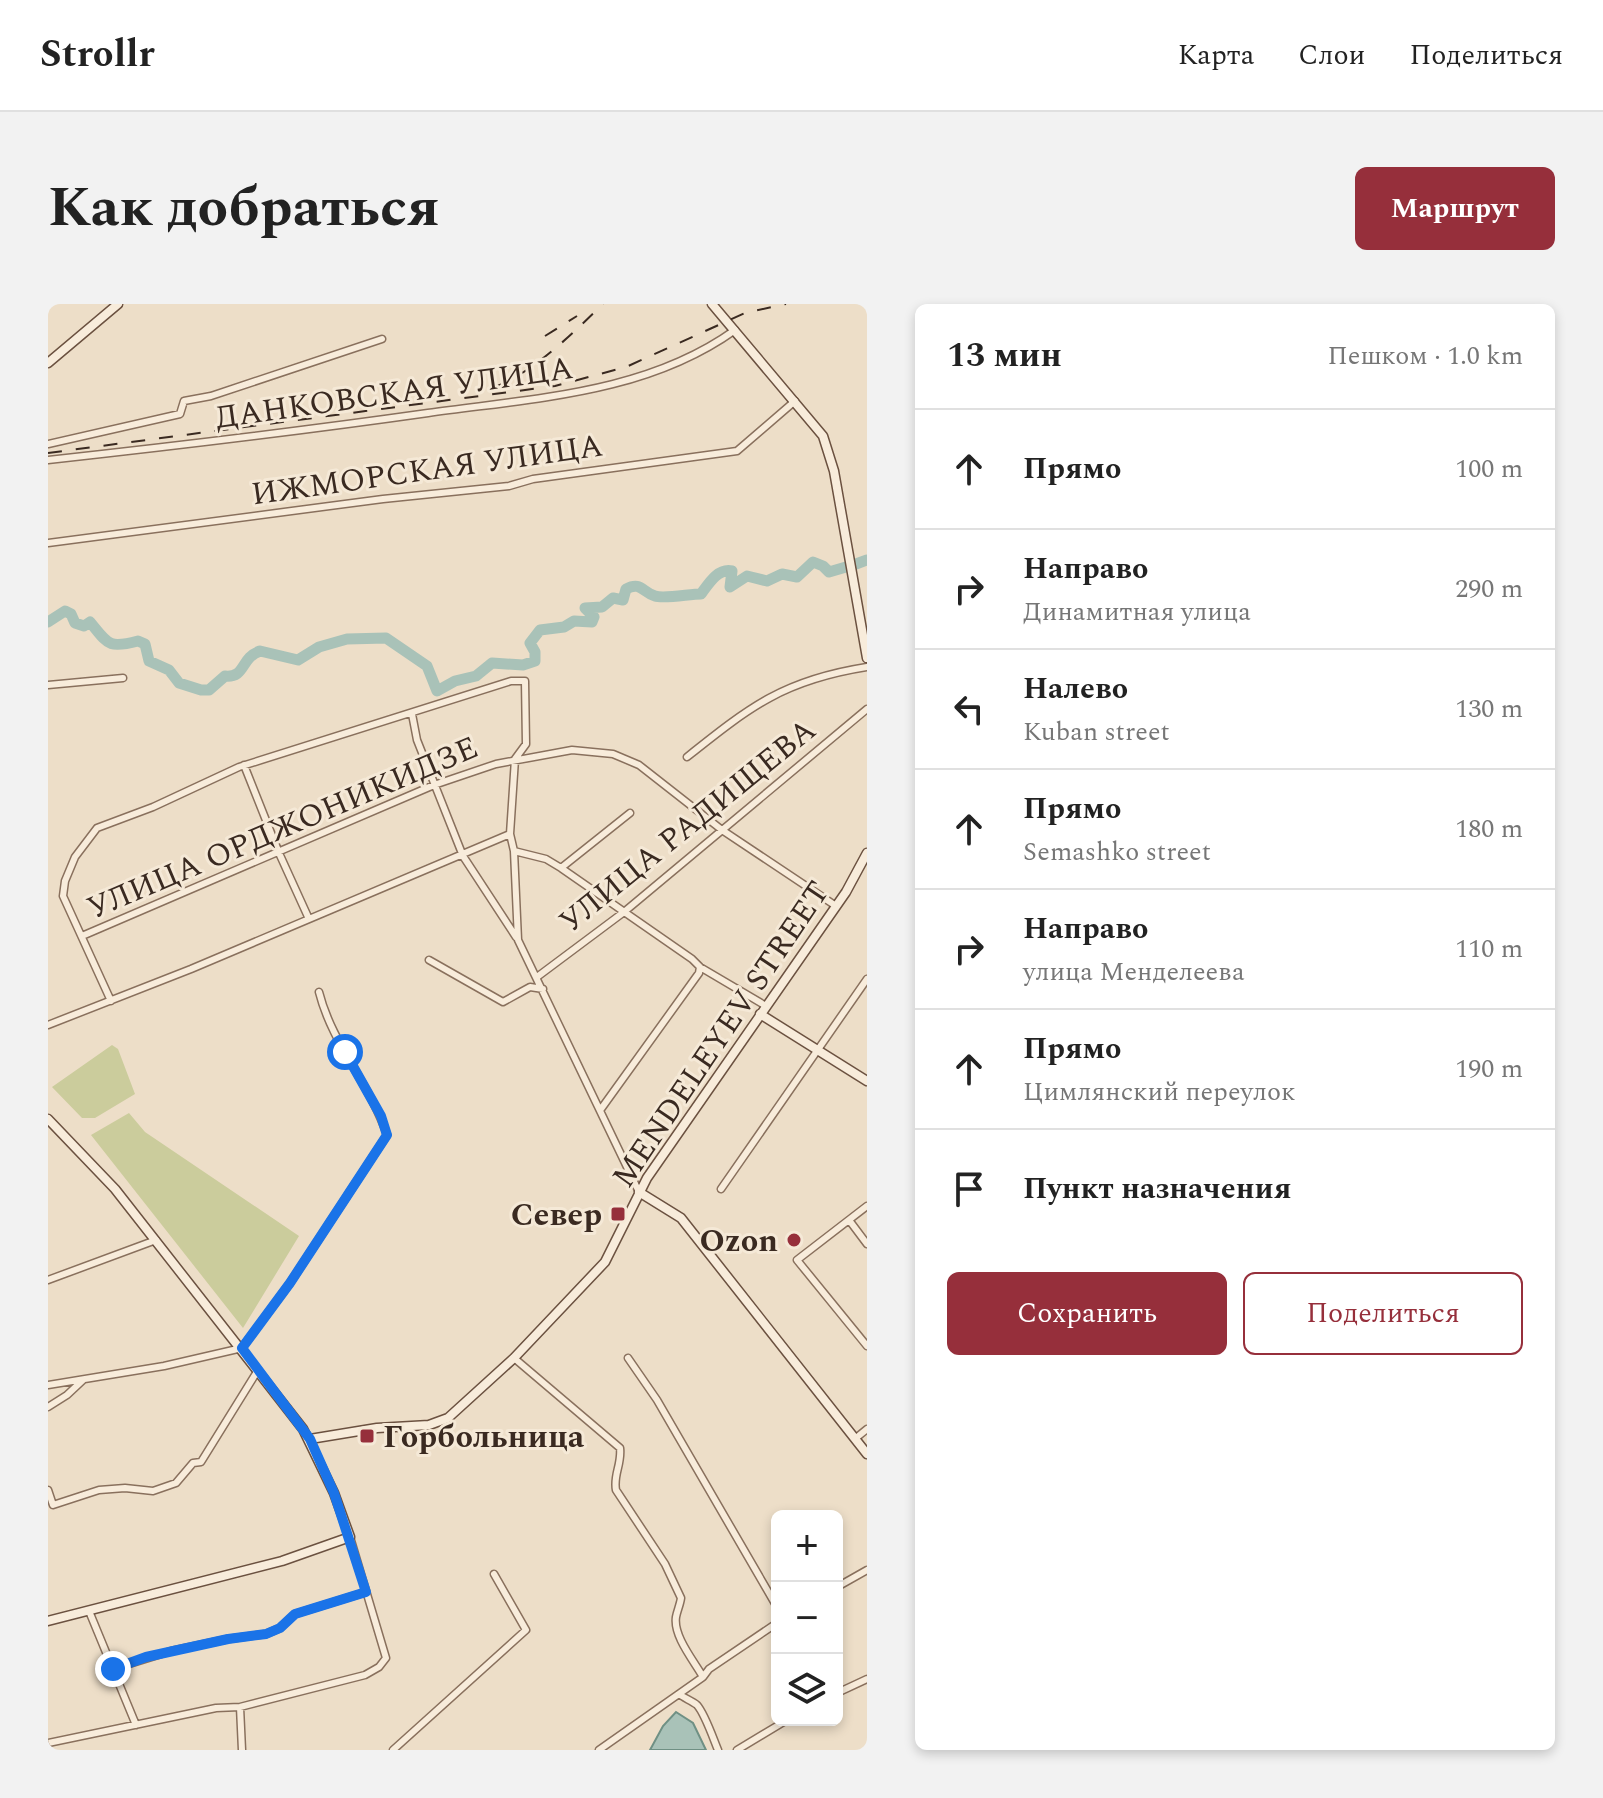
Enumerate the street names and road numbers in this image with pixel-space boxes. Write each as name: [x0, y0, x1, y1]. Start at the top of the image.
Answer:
street label: ДАНКОВСКАЯ УЛИЦА: [212, 344, 576, 443]
street label: ИЖМОРСКАЯ УЛИЦА: [248, 422, 606, 519]
street label: УЛИЦА РАДИЩЕВА: [549, 707, 827, 946]
street label: УЛИЦА ОРДЖОНИКИДЗЕ: [79, 724, 486, 933]
street label: MENDELEYEV STREET: [600, 871, 843, 1198]

